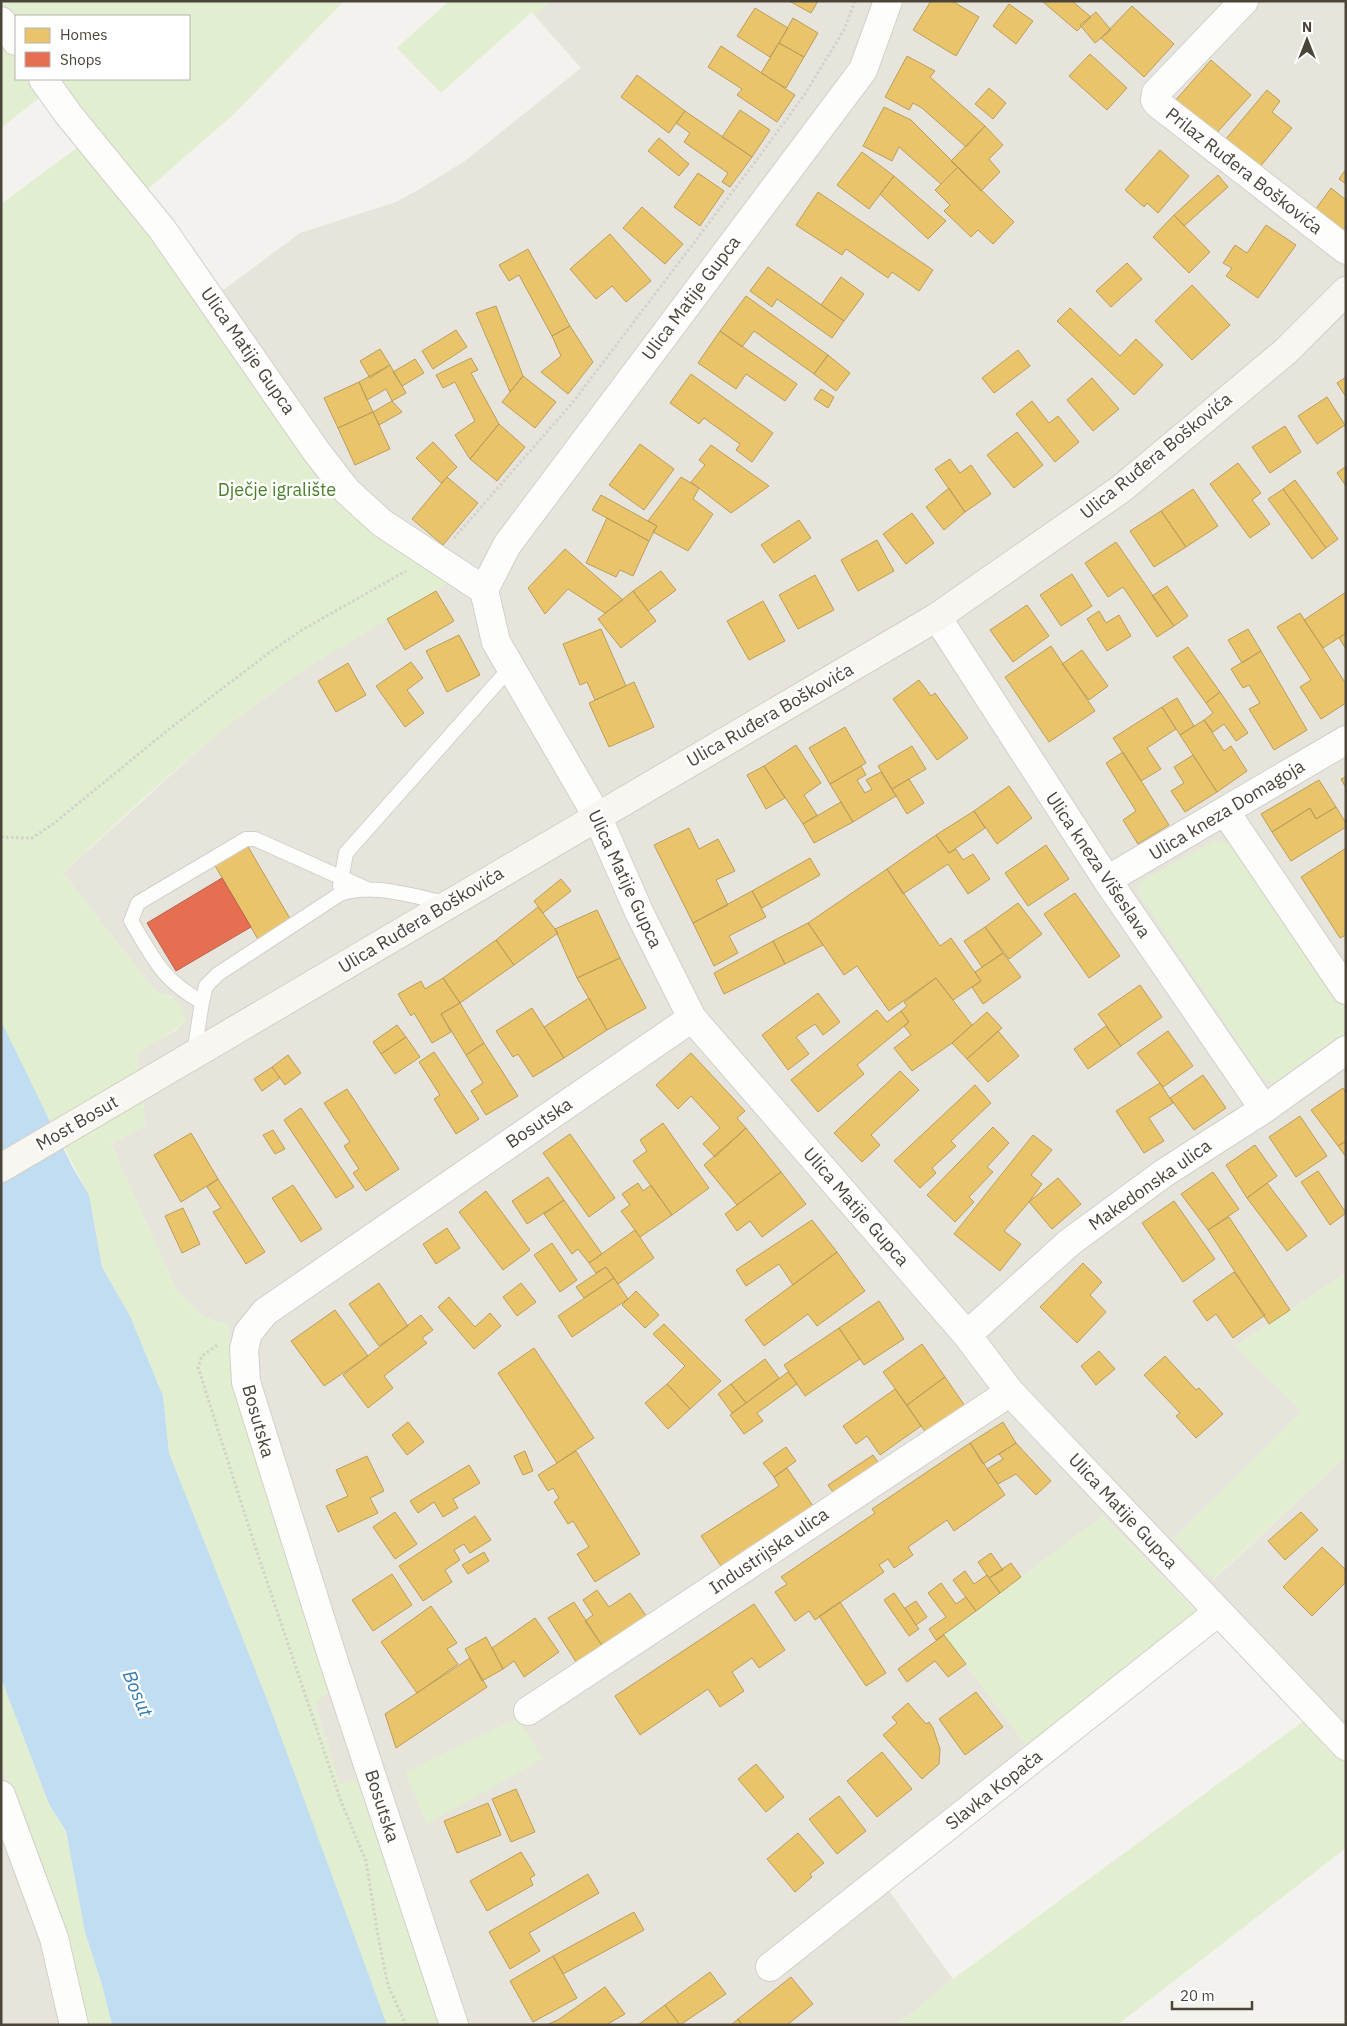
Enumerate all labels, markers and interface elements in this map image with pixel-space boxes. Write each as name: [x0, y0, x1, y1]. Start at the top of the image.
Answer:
legend: [15, 15, 190, 80]
north arrow: [1282, 15, 1332, 65]
text: N: [1302, 18, 1312, 36]
text: Homes: [60, 25, 108, 44]
text: Shops: [60, 50, 102, 69]
street label: Prilaz Ruđera Boškovića: [1161, 102, 1328, 239]
street label: Ulica Matije Gupca: [636, 231, 745, 365]
street label: Ulica Matije Gupca: [196, 283, 301, 419]
street label: Ulica Ruđera Boškovića: [1075, 387, 1237, 524]
park label: Dječje igralište: [218, 478, 336, 501]
street label: Ulica Ruđera Boškovića: [682, 657, 858, 772]
street label: Ulica kneza Domagoja: [1145, 754, 1309, 865]
street label: Ulica kneza Višeslava: [1041, 787, 1156, 943]
street label: Ulica Matije Gupca: [583, 806, 668, 952]
street label: Ulica Ruđera Boškovića: [334, 861, 508, 978]
street label: Most Bosut: [32, 1090, 122, 1155]
street label: Bosutska: [501, 1092, 577, 1153]
street label: Makedonska ulica: [1084, 1134, 1216, 1235]
street label: Ulica Matije Gupca: [798, 1143, 915, 1271]
street label: Bosutska: [237, 1382, 280, 1460]
street label: Ulica Matije Gupca: [1064, 1448, 1183, 1574]
street label: Industrijska ulica: [705, 1502, 833, 1599]
water label: Bosut: [118, 1666, 159, 1721]
street label: Slavka Kopača: [941, 1744, 1047, 1835]
street label: Bosutska: [360, 1767, 405, 1845]
scale bar: [1172, 1978, 1252, 2010]
text: 20 m: [1180, 1986, 1215, 2005]

